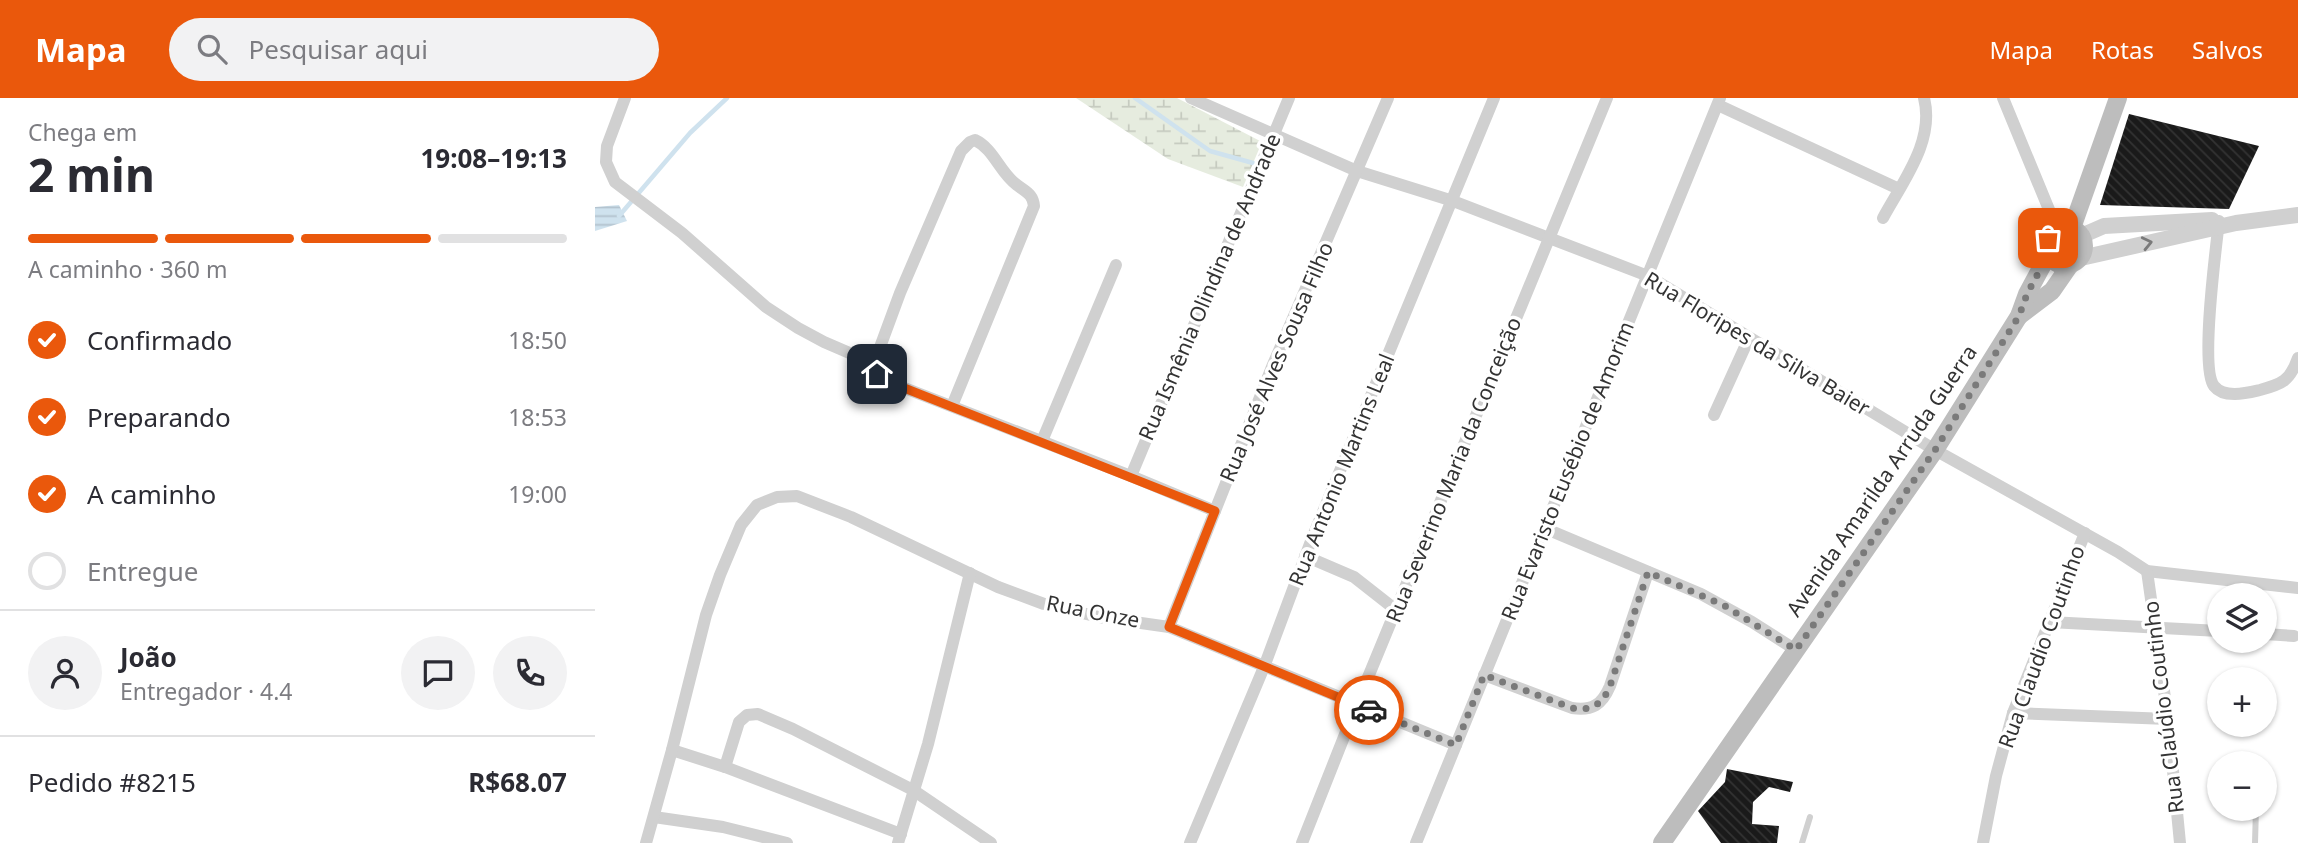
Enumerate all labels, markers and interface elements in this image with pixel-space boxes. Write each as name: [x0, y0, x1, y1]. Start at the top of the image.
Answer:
search box: [169, 18, 659, 81]
text: Mapa: [35, 27, 127, 72]
icon: search: [193, 30, 231, 68]
text: Pesquisar aqui: [249, 31, 428, 67]
text: Mapa: [1989, 33, 2053, 66]
text: Rotas: [2091, 33, 2154, 66]
text: Salvos: [2192, 33, 2263, 66]
text: Chega em: [28, 116, 137, 148]
street label: Rua Ismênia Olindina de Andrade: [1132, 129, 1287, 444]
text: 19:08–19:13: [420, 140, 567, 176]
text: 2 min: [28, 143, 155, 205]
pin: [2018, 208, 2078, 268]
icon: bag: [2029, 219, 2067, 257]
one-way arrow: [2141, 236, 2153, 251]
street label: Rua José Alves Sousa Filho: [1213, 237, 1339, 486]
text: A caminho · 360 m: [28, 253, 227, 285]
street label: Rua Floripes da Silva Baier: [1640, 265, 1876, 422]
street label: Rua Severino Maria da Conceição: [1379, 313, 1527, 627]
street label: Rua Evaristo Eusébio de Amorim: [1494, 317, 1640, 624]
icon: check: [28, 321, 66, 359]
text: Confirmado: [87, 322, 232, 358]
text: 18:50: [508, 324, 567, 356]
street label: Avenida Amarilda Arruda Guerra: [1780, 339, 1983, 622]
pin: [847, 344, 907, 404]
street label: Rua Antonio Martins Leal: [1282, 350, 1400, 590]
icon: home: [858, 355, 896, 393]
icon: check: [28, 398, 66, 436]
text: Preparando: [87, 399, 231, 435]
text: 18:53: [508, 401, 567, 433]
icon: check: [28, 475, 66, 513]
text: A caminho: [87, 476, 216, 512]
text: 19:00: [508, 478, 567, 510]
street label: Rua Claudio Coutinho: [1991, 541, 2091, 752]
text: Entregue: [87, 553, 199, 589]
map controls: [2207, 583, 2277, 821]
button: layers: [2207, 583, 2277, 653]
street label: Rua Onze: [1044, 588, 1142, 634]
street label: Rua Claúdio Coutinho: [2136, 599, 2190, 815]
button: person: [28, 636, 102, 710]
button: chat: [401, 636, 475, 710]
button: phone: [493, 636, 567, 710]
text: João: [120, 639, 177, 675]
button: +: [2207, 667, 2277, 737]
text: Entregador · 4.4: [120, 675, 293, 707]
courier: [1334, 675, 1404, 745]
icon: car: [1350, 691, 1388, 729]
button: −: [2207, 751, 2277, 821]
text: Pedido #8215: [28, 764, 196, 800]
text: R$68.07: [468, 764, 567, 800]

